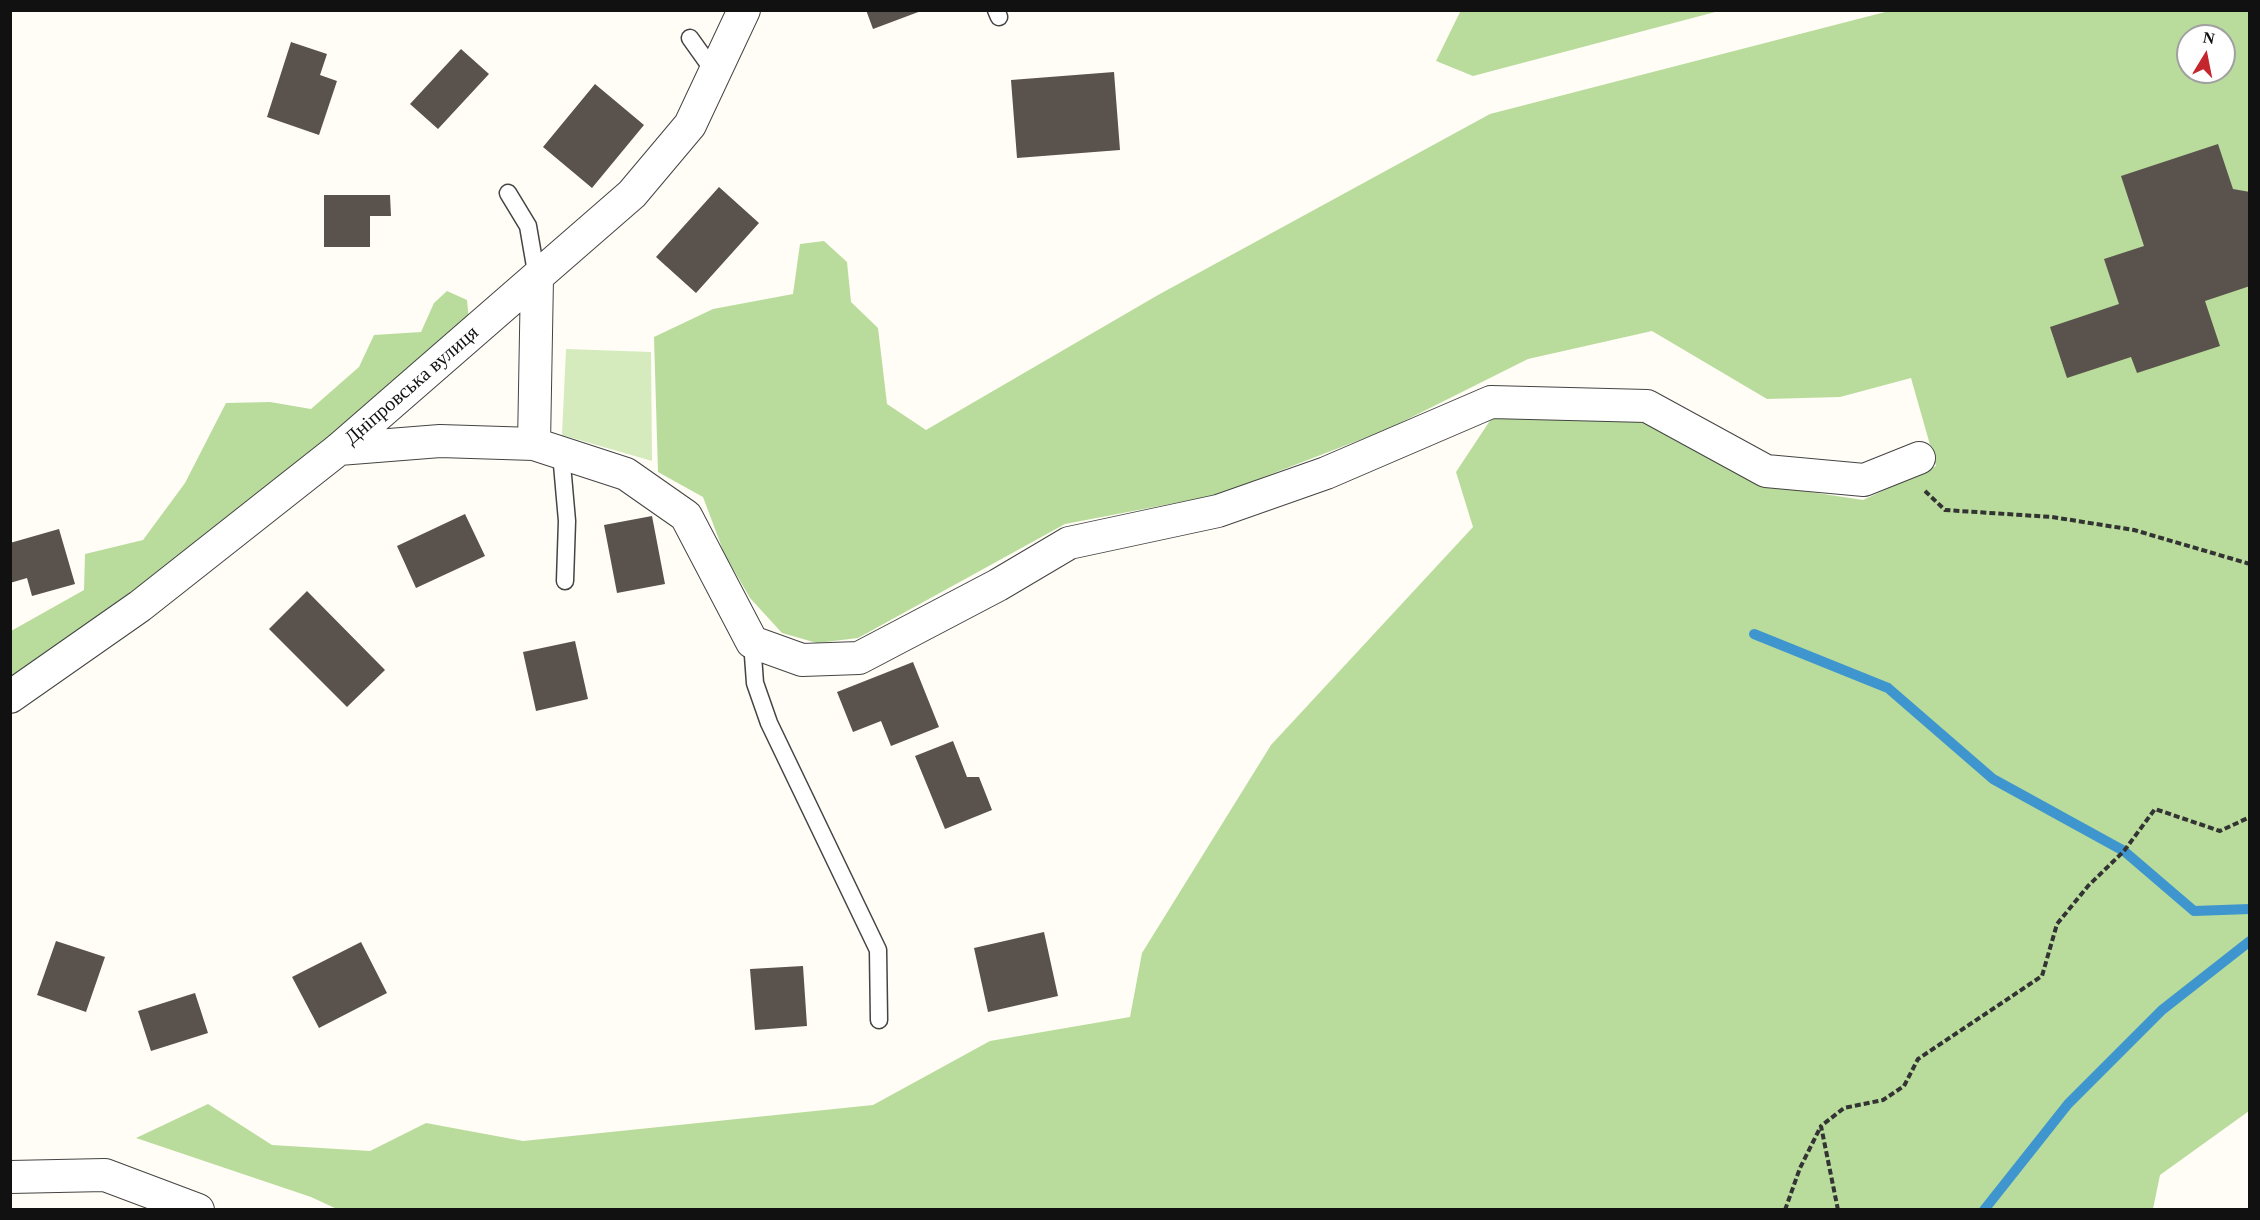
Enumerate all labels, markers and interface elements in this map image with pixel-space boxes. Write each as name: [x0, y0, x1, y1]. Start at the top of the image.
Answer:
north arrow: [2176, 24, 2236, 84]
text: N: [2202, 28, 2216, 47]
street label: Дніпровська вулиця: [340, 321, 484, 451]

